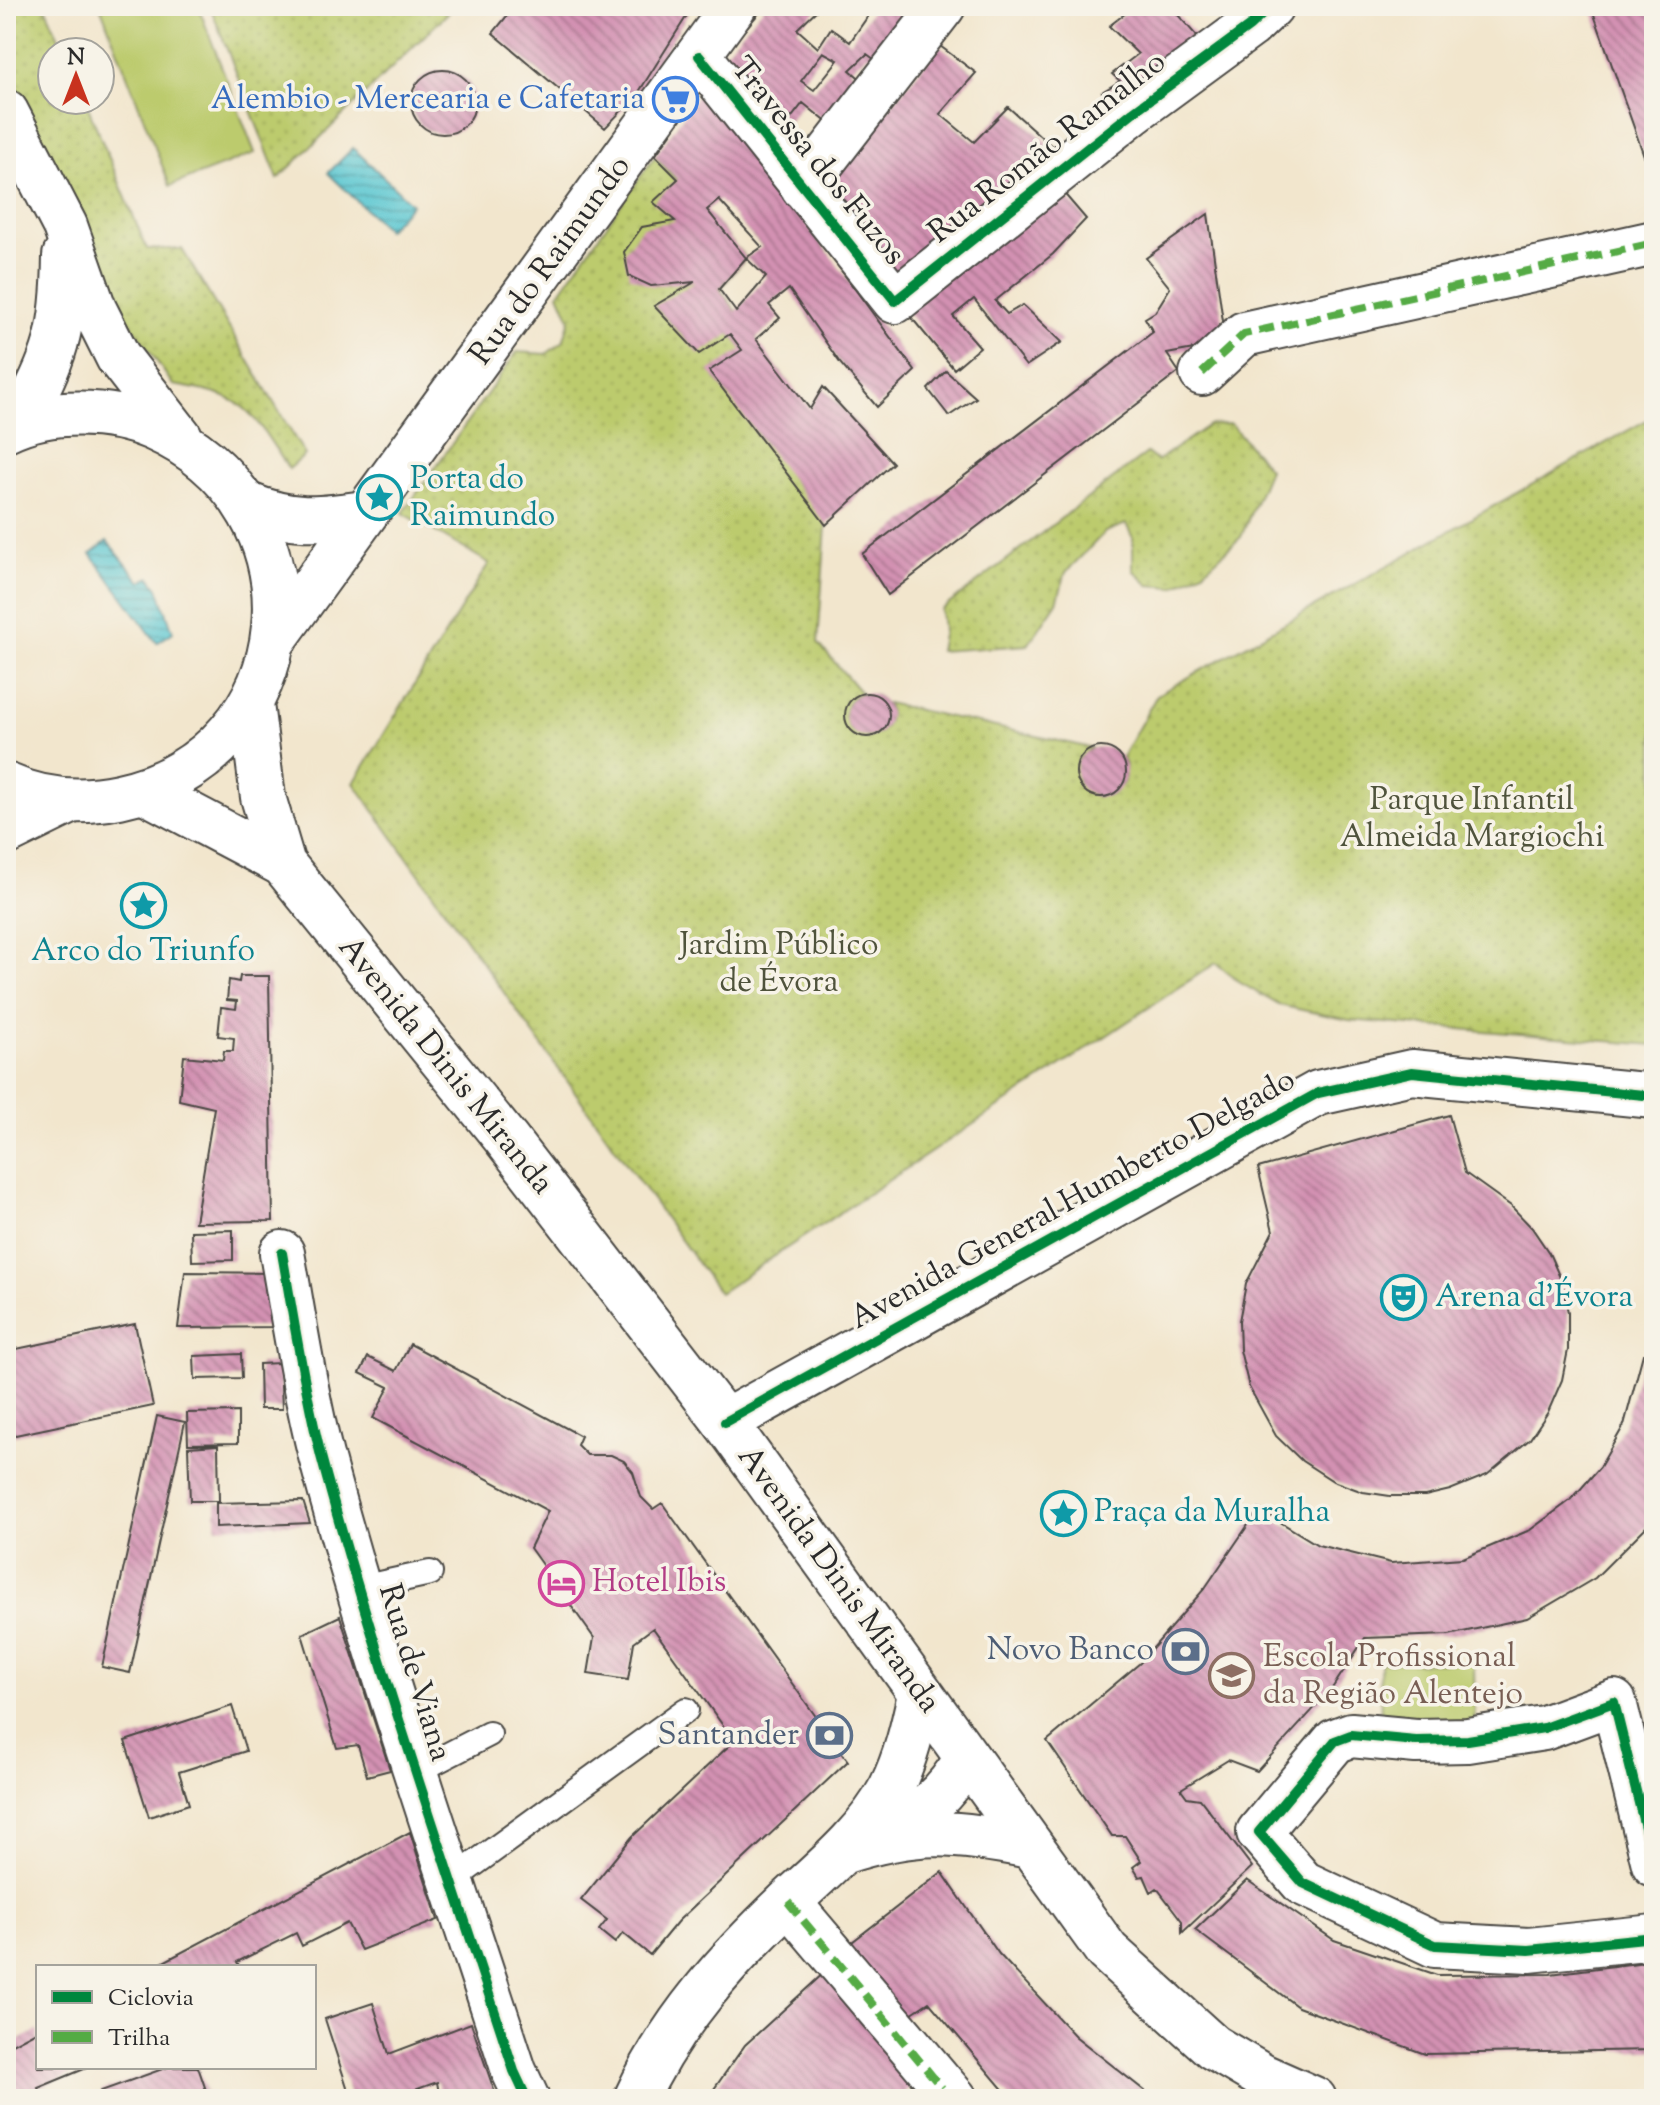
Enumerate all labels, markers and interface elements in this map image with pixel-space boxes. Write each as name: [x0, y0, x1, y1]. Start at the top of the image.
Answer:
north arrow: [36, 36, 116, 116]
street label: Rua Romão Ramalho: [919, 40, 1177, 256]
text: N: [67, 43, 85, 75]
street label: Travessa dos Fuzos: [719, 48, 915, 276]
supermarket icon: Alembio - Mercearia e Cafetaria: [652, 76, 700, 124]
place label: Alembio - Mercearia e Cafetaria: [211, 77, 645, 123]
street label: Rua do Raimundo: [459, 147, 643, 375]
place label: Porta do Raimundo: [410, 457, 555, 540]
place icon: Porta do Raimundo: [355, 474, 403, 522]
park label: Parque Infantil Almeida Margiochi: [1340, 778, 1604, 861]
place icon: Arco do Triunfo: [119, 881, 167, 929]
park label: Jardim Público de Évora: [678, 923, 878, 1006]
street label: Avenida Dinis Miranda: [326, 927, 564, 1205]
place label: Arco do Triunfo: [31, 929, 255, 975]
street label: Avenida General Humberto Delgado: [842, 1058, 1304, 1342]
theatre icon: Arena d'Évora: [1380, 1274, 1428, 1322]
place label: Arena d'Évora: [1435, 1275, 1634, 1321]
street label: Avenida Dinis Miranda: [725, 1437, 951, 1723]
place icon: Praça da Muralha: [1039, 1489, 1087, 1537]
place label: Praça da Muralha: [1094, 1490, 1330, 1536]
hotel icon: Hotel Ibis: [537, 1559, 585, 1607]
place label: Hotel Ibis: [592, 1560, 726, 1606]
street label: Rua de Viana: [365, 1579, 463, 1767]
bank icon: Novo Banco: [1161, 1627, 1209, 1675]
place label: Novo Banco: [987, 1628, 1154, 1674]
place label: Escola Profissional da Região Alentejo: [1263, 1635, 1523, 1718]
school or university icon: Escola Profissional da Região Alentejo: [1208, 1652, 1256, 1700]
bank icon: Santander: [806, 1712, 854, 1760]
place label: Santander: [658, 1713, 799, 1759]
legend: [36, 1965, 316, 2069]
text: Ciclovia: [108, 1982, 194, 2016]
text: Trilha: [108, 2022, 170, 2056]

